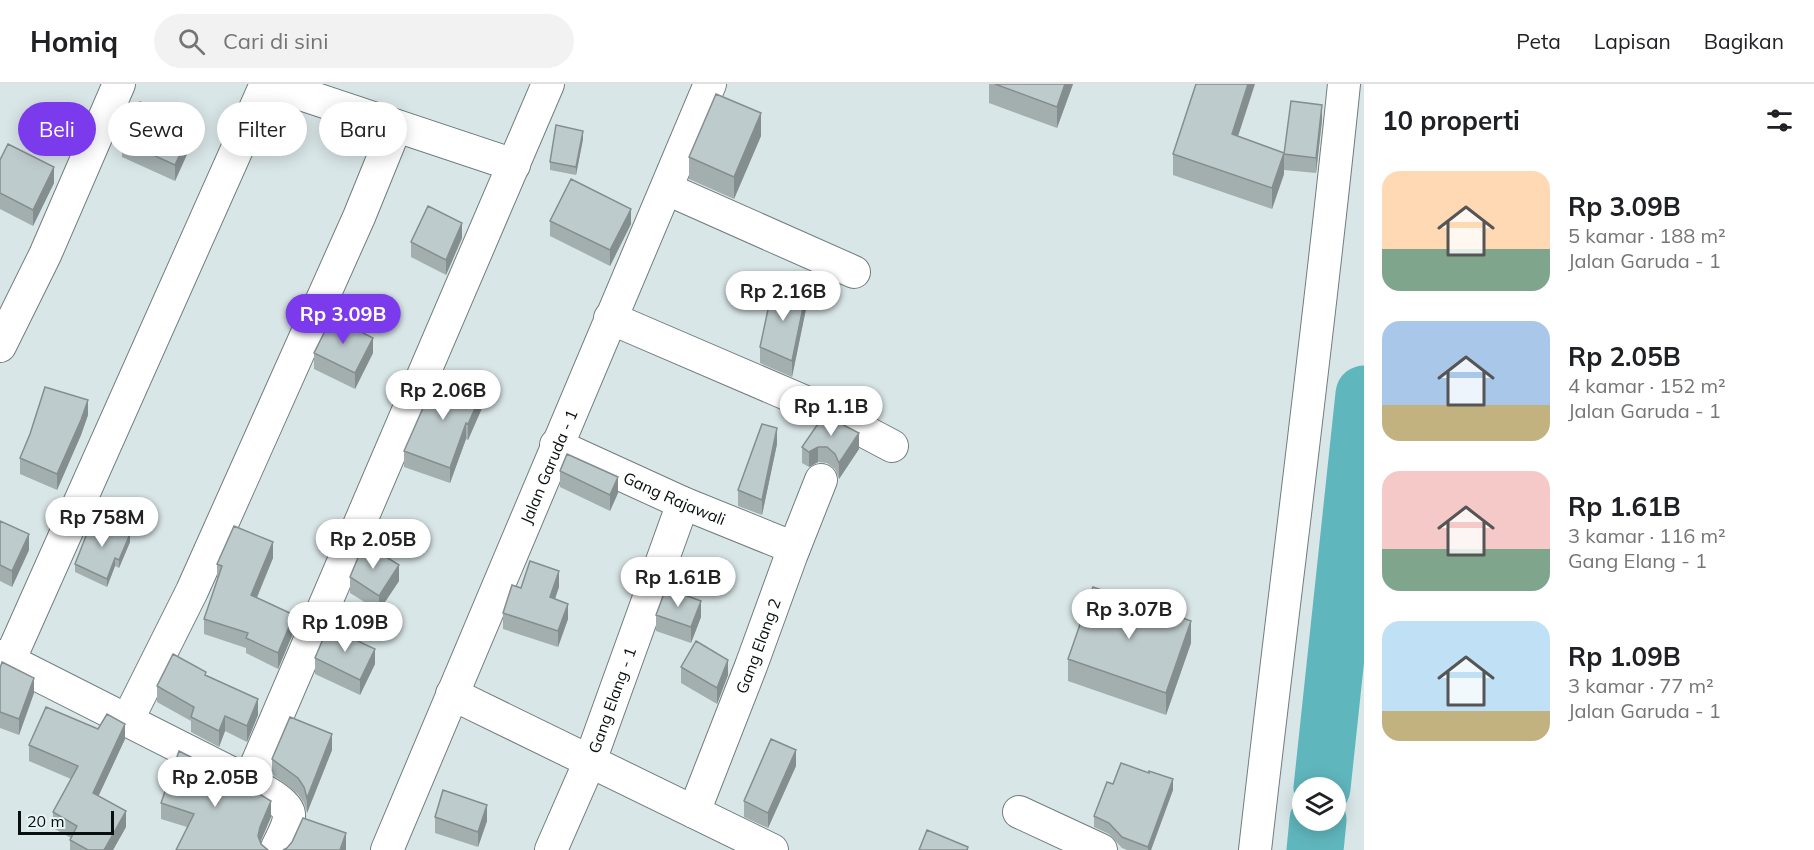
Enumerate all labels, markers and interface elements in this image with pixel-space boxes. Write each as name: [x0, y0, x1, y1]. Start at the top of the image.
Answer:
search box: [154, 14, 574, 68]
text: Homiq: [30, 24, 118, 59]
icon: search: [175, 25, 208, 58]
text: Cari di sini: [223, 27, 328, 55]
text: Peta: [1516, 28, 1561, 54]
text: Lapisan: [1594, 28, 1671, 54]
text: Bagikan: [1704, 28, 1784, 54]
chip: Beli: [18, 102, 96, 156]
chip: Sewa: [108, 102, 205, 156]
chip: Filter: [217, 102, 307, 156]
chip: Baru: [319, 102, 407, 156]
text: 10 properti: [1382, 104, 1520, 137]
icon: filters: [1763, 104, 1796, 137]
text: Rp 3.09B: [1568, 190, 1681, 223]
icon: home: [1430, 195, 1502, 267]
text: 5 kamar · 188 m²: [1568, 223, 1726, 248]
text: Jalan Garuda - 1: [1568, 248, 1721, 273]
pin: Rp 2.16B: [721, 271, 845, 322]
text: Rp 2.16B: [740, 278, 826, 303]
pin: Rp 3.09B: [281, 294, 405, 345]
text: Rp 3.09B: [300, 301, 386, 326]
text: Rp 2.05B: [1568, 340, 1681, 373]
icon: home: [1430, 345, 1502, 417]
pin: Rp 2.06B: [381, 370, 505, 421]
text: 4 kamar · 152 m²: [1568, 373, 1726, 398]
text: Rp 2.06B: [400, 377, 486, 402]
pin: Rp 1.1B: [776, 386, 886, 437]
text: Rp 1.1B: [794, 393, 868, 418]
text: Jalan Garuda - 1: [1568, 398, 1721, 423]
street label: Jalan Garuda - 1: [516, 406, 582, 527]
street label: Gang Rajawali: [620, 467, 729, 529]
text: Rp 1.61B: [1568, 490, 1681, 523]
icon: home: [1430, 495, 1502, 567]
pin: Rp 758M: [47, 497, 157, 548]
text: Rp 758M: [59, 504, 145, 529]
pin: Rp 2.05B: [311, 519, 435, 570]
text: 3 kamar · 116 m²: [1568, 523, 1726, 548]
text: Rp 2.05B: [330, 526, 416, 551]
text: Gang Elang - 1: [1568, 548, 1707, 573]
pin: Rp 1.61B: [616, 557, 740, 608]
text: Rp 1.61B: [635, 564, 721, 589]
pin: Rp 3.07B: [1067, 589, 1191, 640]
street label: Gang Elang 2: [731, 595, 785, 697]
text: Rp 3.07B: [1086, 596, 1172, 621]
pin: Rp 1.09B: [283, 602, 407, 653]
text: Rp 1.09B: [302, 609, 388, 634]
text: Rp 1.09B: [1568, 640, 1681, 673]
street label: Gang Elang - 1: [584, 644, 640, 756]
icon: home: [1430, 645, 1502, 717]
text: 3 kamar · 77 m²: [1568, 673, 1714, 698]
text: Jalan Garuda - 1: [1568, 698, 1721, 723]
pin: Rp 2.05B: [153, 757, 277, 808]
text: Rp 2.05B: [172, 764, 258, 789]
map controls: [1292, 777, 1346, 831]
button: layers: [1292, 777, 1346, 831]
scale bar: [18, 808, 114, 836]
text: 20 m: [27, 811, 64, 831]

